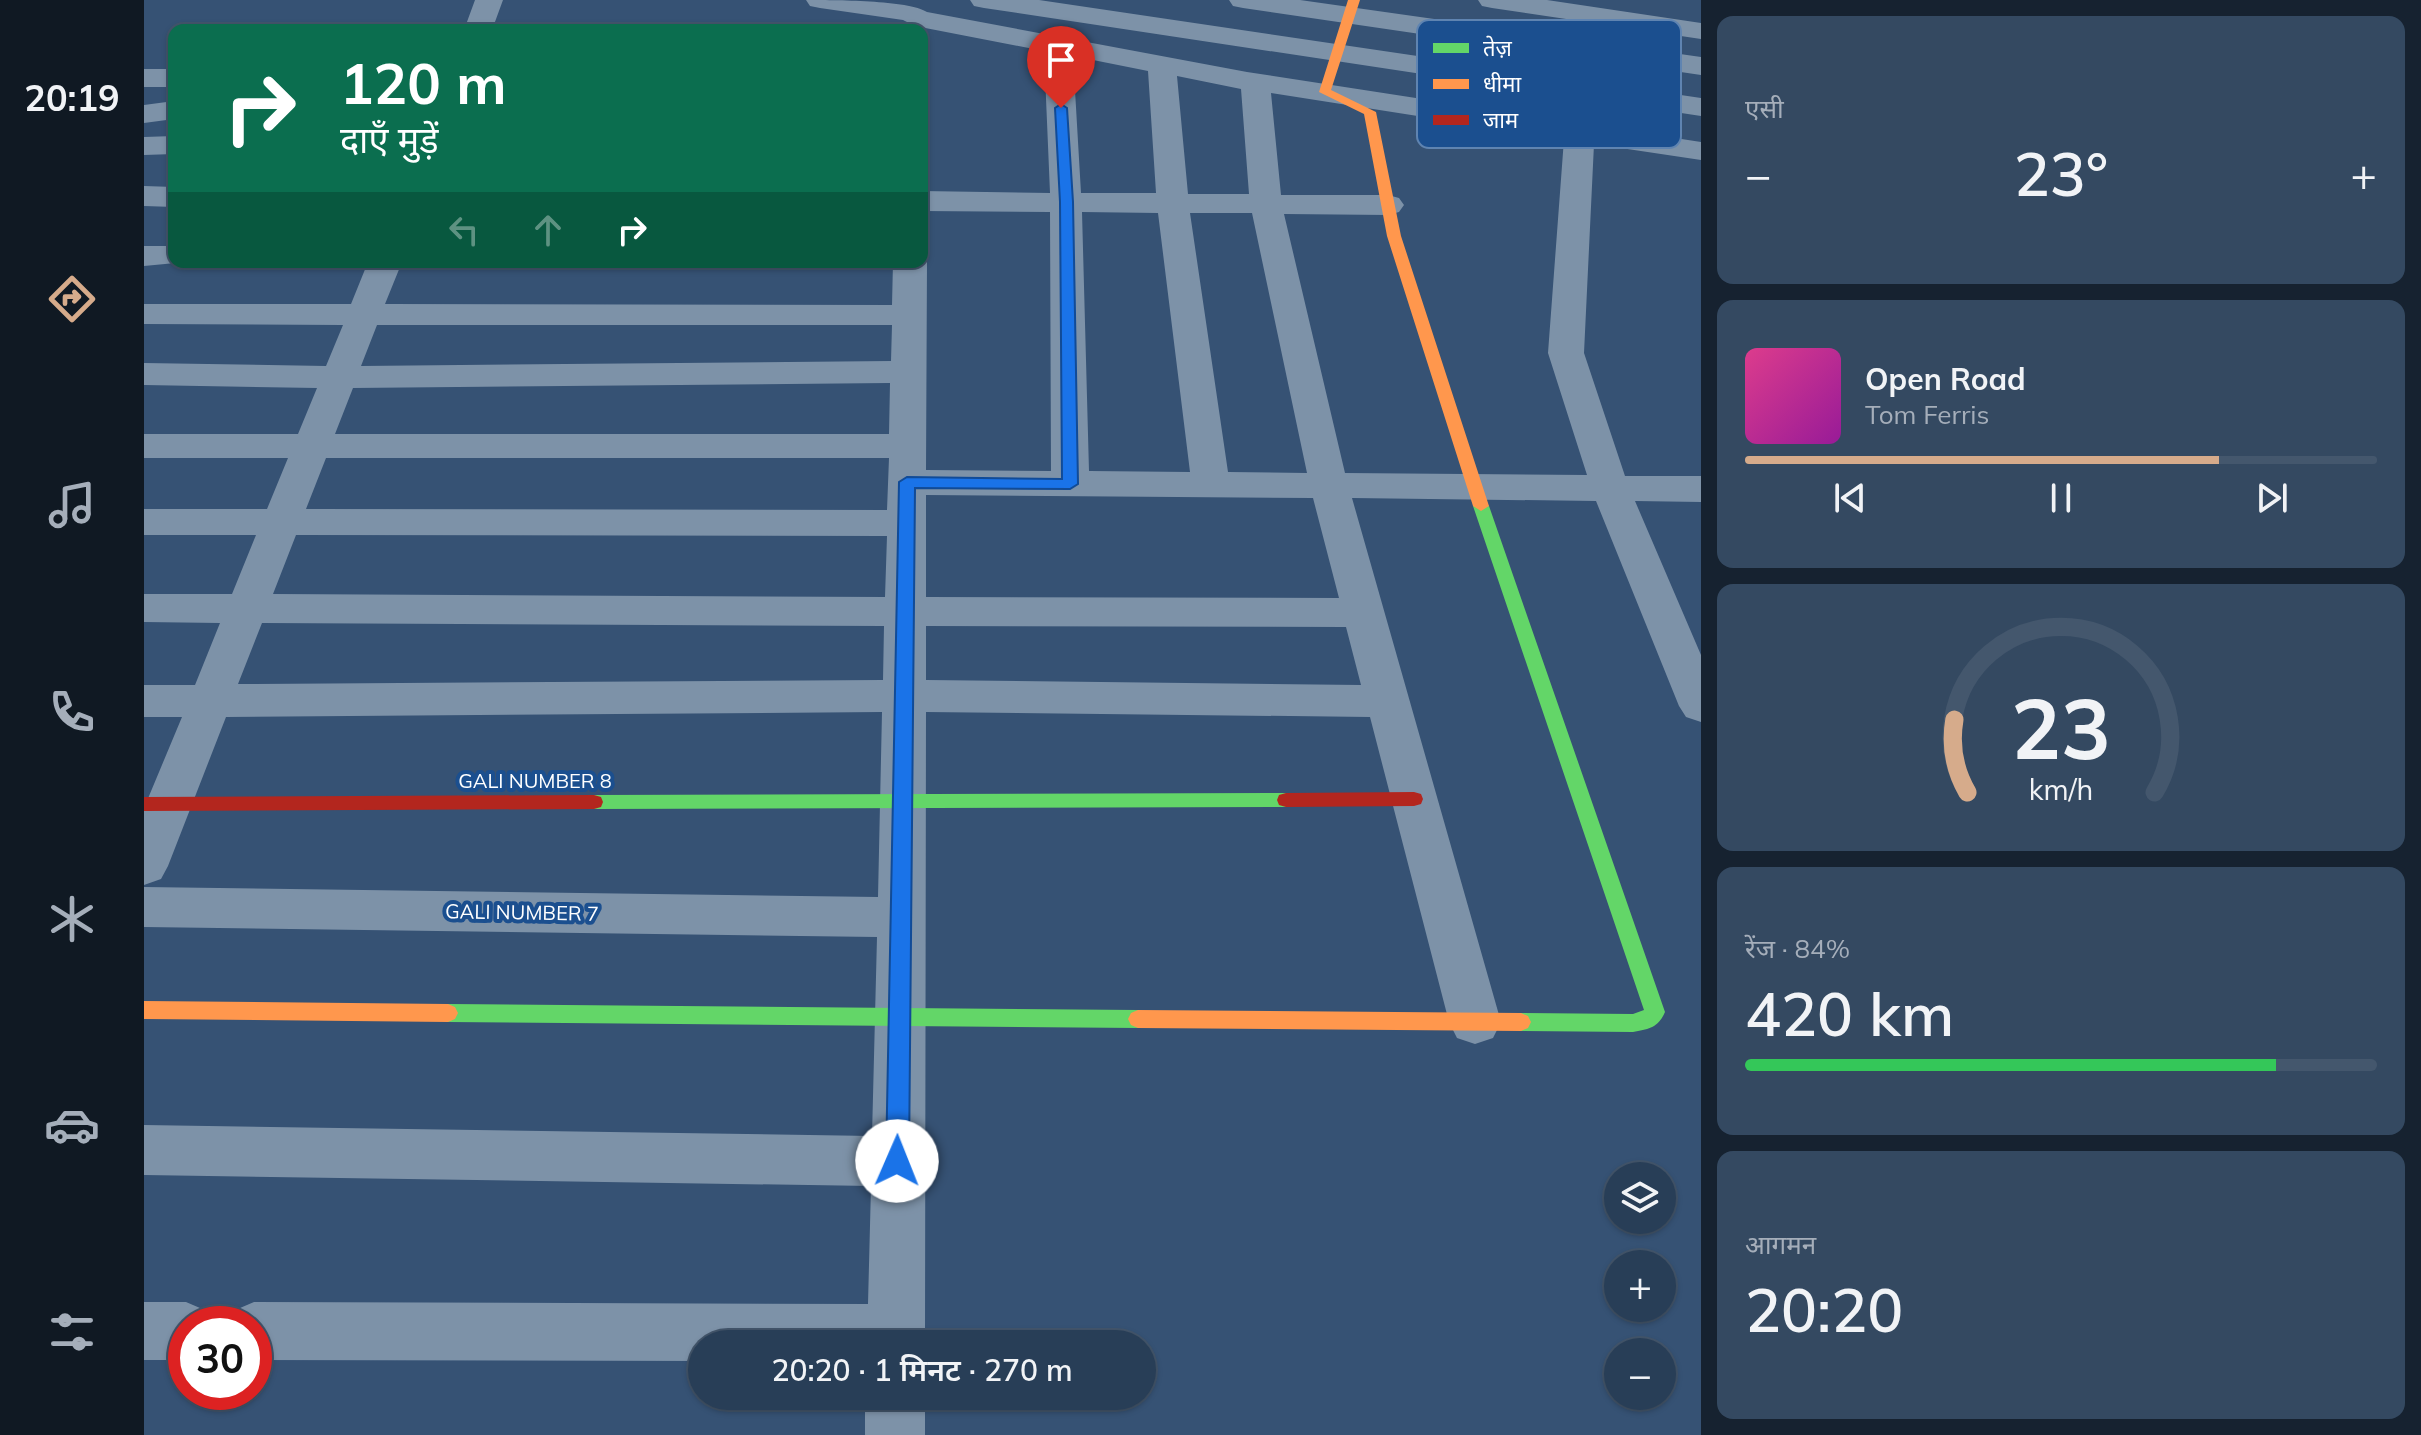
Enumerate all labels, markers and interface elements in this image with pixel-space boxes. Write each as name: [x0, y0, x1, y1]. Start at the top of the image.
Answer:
legend: [1417, 20, 1681, 148]
pin: [1027, 26, 1095, 108]
text: तेज़: [1483, 34, 1513, 62]
icon: arrive: [1039, 38, 1083, 82]
text: 120 m: [340, 48, 507, 118]
icon: right: [208, 56, 312, 160]
text: धीमा: [1483, 70, 1521, 98]
text: 20:19: [24, 75, 120, 120]
text: एसी: [1745, 92, 1784, 125]
text: जाम: [1483, 106, 1519, 134]
text: दाएँ मुड़ें: [340, 117, 439, 162]
text: 23°: [2014, 136, 2108, 211]
text: −: [1745, 147, 1771, 202]
text: +: [2351, 147, 2377, 202]
icon: left: [442, 208, 486, 252]
icon: ahead: [526, 208, 570, 252]
icon: right: [610, 208, 654, 252]
icon: directions: [44, 271, 100, 327]
text: Open Road: [1865, 360, 2026, 398]
text: Tom Ferris: [1865, 398, 1989, 431]
icon: previous: [1828, 476, 1872, 520]
icon: pause: [2039, 476, 2083, 520]
icon: next: [2250, 476, 2294, 520]
icon: music: [44, 477, 100, 533]
text: 23: [2011, 675, 2111, 780]
icon: phone: [44, 684, 100, 740]
street label: GALI NUMBER 8: [458, 768, 612, 793]
text: km/h: [2029, 772, 2093, 808]
icon: climate: [44, 891, 100, 947]
street label: GALI NUMBER 7: [445, 898, 599, 926]
text: रेंज · 84%: [1745, 932, 1850, 965]
text: 420 km: [1745, 976, 1954, 1051]
icon: car: [44, 1097, 100, 1153]
position arrow: [855, 1119, 939, 1203]
map controls: [1604, 1162, 1676, 1410]
button: layers: [1604, 1162, 1676, 1234]
text: आगमन: [1745, 1228, 1816, 1261]
button: +: [1604, 1250, 1676, 1322]
text: 20:20: [1745, 1272, 1903, 1347]
icon: filters: [44, 1304, 100, 1360]
speed limit sign: 30: [168, 1306, 272, 1410]
button: −: [1604, 1338, 1676, 1410]
text: 20:20 · 1 मिनट · 270 m: [771, 1351, 1073, 1389]

